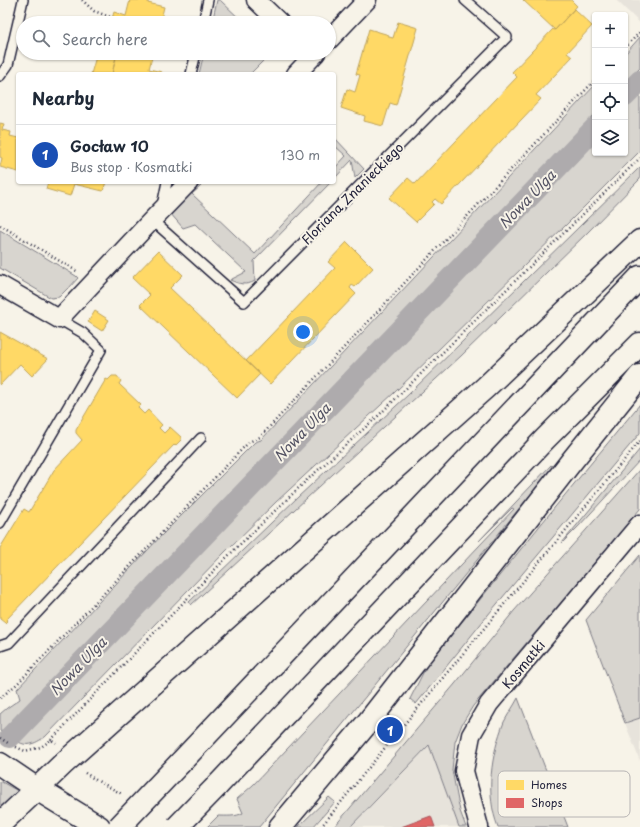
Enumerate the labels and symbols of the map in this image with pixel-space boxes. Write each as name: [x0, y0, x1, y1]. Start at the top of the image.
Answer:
street label: Floriana Znanieckiego: [297, 138, 407, 248]
water label: Nowa Ulga: [494, 164, 561, 233]
your location: [293, 322, 313, 342]
water label: Nowa Ulga: [269, 397, 336, 466]
water label: Nowa Ulga: [45, 631, 112, 700]
street label: Kosmatki: [497, 636, 549, 692]
pin: 1: [377, 715, 403, 745]
legend: [498, 771, 630, 817]
text: Homes: [531, 776, 567, 793]
text: Shops: [531, 794, 562, 811]

